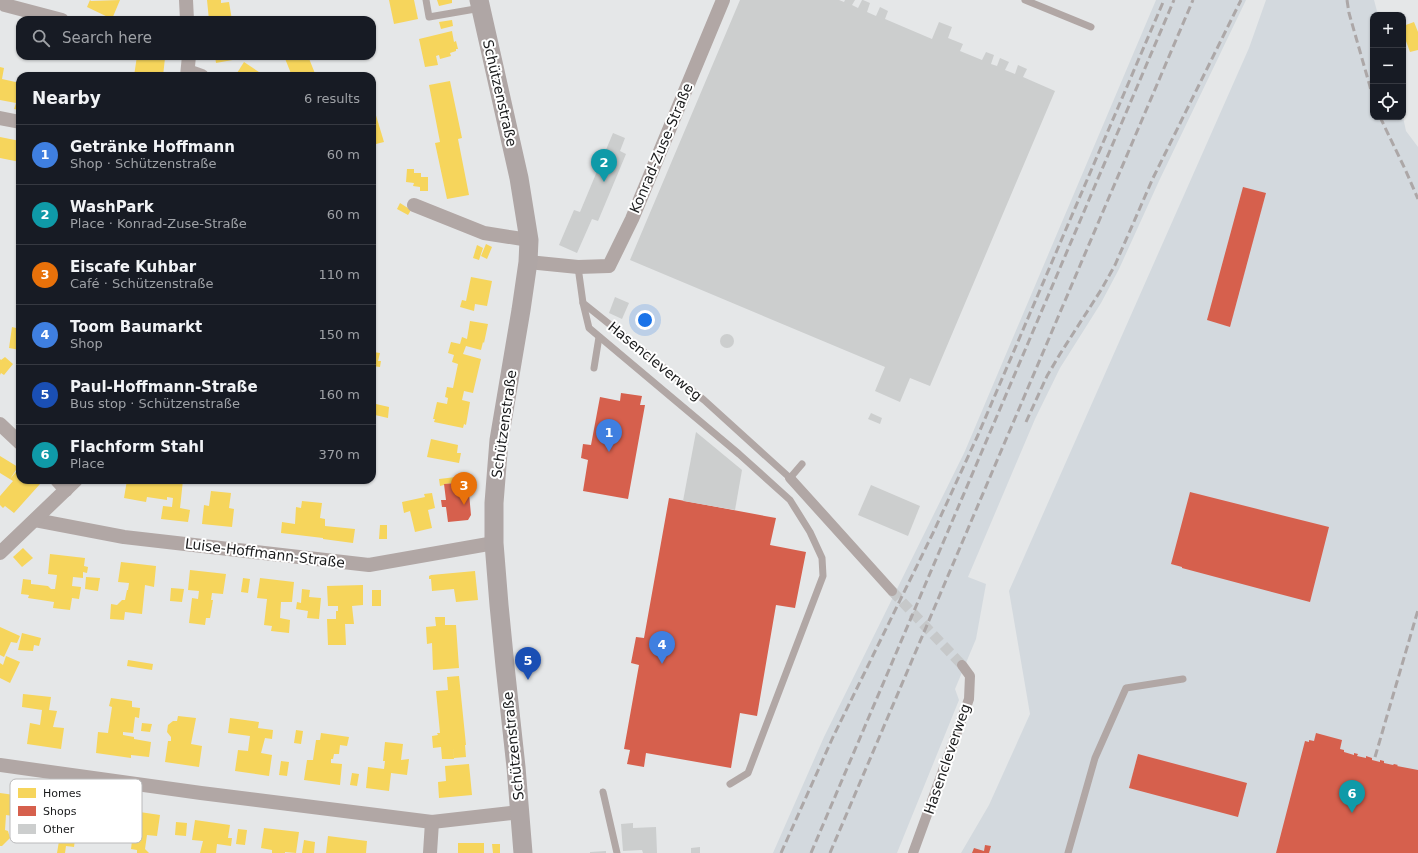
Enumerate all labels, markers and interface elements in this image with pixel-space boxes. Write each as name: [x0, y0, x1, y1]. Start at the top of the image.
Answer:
map controls: [1370, 12, 1406, 120]
button: +: [1370, 12, 1406, 48]
search box: [16, 16, 376, 60]
icon: search: [30, 27, 52, 49]
text: Search here: [62, 29, 152, 47]
street label: Schützenstraße: [480, 38, 520, 148]
button: −: [1370, 48, 1406, 84]
street label: Konrad-Zuse-Straße: [626, 81, 696, 215]
button: locate: [1370, 84, 1406, 120]
text: Nearby: [32, 88, 101, 108]
text: 6 results: [304, 91, 360, 106]
text: Getränke Hoffmann: [70, 138, 235, 156]
text: 1: [40, 147, 50, 162]
text: 60 m: [327, 147, 360, 162]
pin: 2: [591, 149, 617, 182]
text: Shop · Schützenstraße: [70, 156, 217, 171]
text: WashPark: [70, 198, 154, 216]
text: 2: [40, 207, 50, 222]
text: 60 m: [327, 207, 360, 222]
text: Place · Konrad-Zuse-Straße: [70, 216, 247, 231]
text: Eiscafe Kuhbar: [70, 258, 196, 276]
text: 3: [40, 267, 50, 282]
text: 110 m: [318, 267, 360, 282]
text: Café · Schützenstraße: [70, 276, 213, 291]
your location: [635, 310, 655, 330]
text: Toom Baumarkt: [70, 318, 202, 336]
street label: Hasencleverweg: [605, 318, 705, 404]
text: 4: [40, 327, 50, 342]
text: 150 m: [318, 327, 360, 342]
text: Shop: [70, 336, 103, 351]
street label: Schützenstraße: [488, 369, 520, 479]
text: Paul-Hoffmann-Straße: [70, 378, 258, 396]
text: 5: [40, 387, 50, 402]
text: 160 m: [318, 387, 360, 402]
text: Bus stop · Schützenstraße: [70, 396, 240, 411]
pin: 1: [596, 419, 622, 452]
text: Flachform Stahl: [70, 438, 204, 456]
text: 6: [40, 447, 50, 462]
text: 370 m: [318, 447, 360, 462]
text: Place: [70, 456, 105, 471]
pin: 3: [451, 472, 477, 505]
street label: Luise-Hoffmann-Straße: [184, 535, 346, 571]
pin: 4: [649, 631, 675, 664]
pin: 5: [515, 647, 541, 680]
street label: Schützenstraße: [499, 691, 527, 801]
street label: Hasencleverweg: [921, 702, 973, 816]
legend: [10, 779, 142, 843]
pin: 6: [1339, 780, 1365, 813]
text: Homes: [43, 787, 81, 800]
text: Shops: [43, 805, 77, 818]
text: Other: [43, 823, 75, 836]

